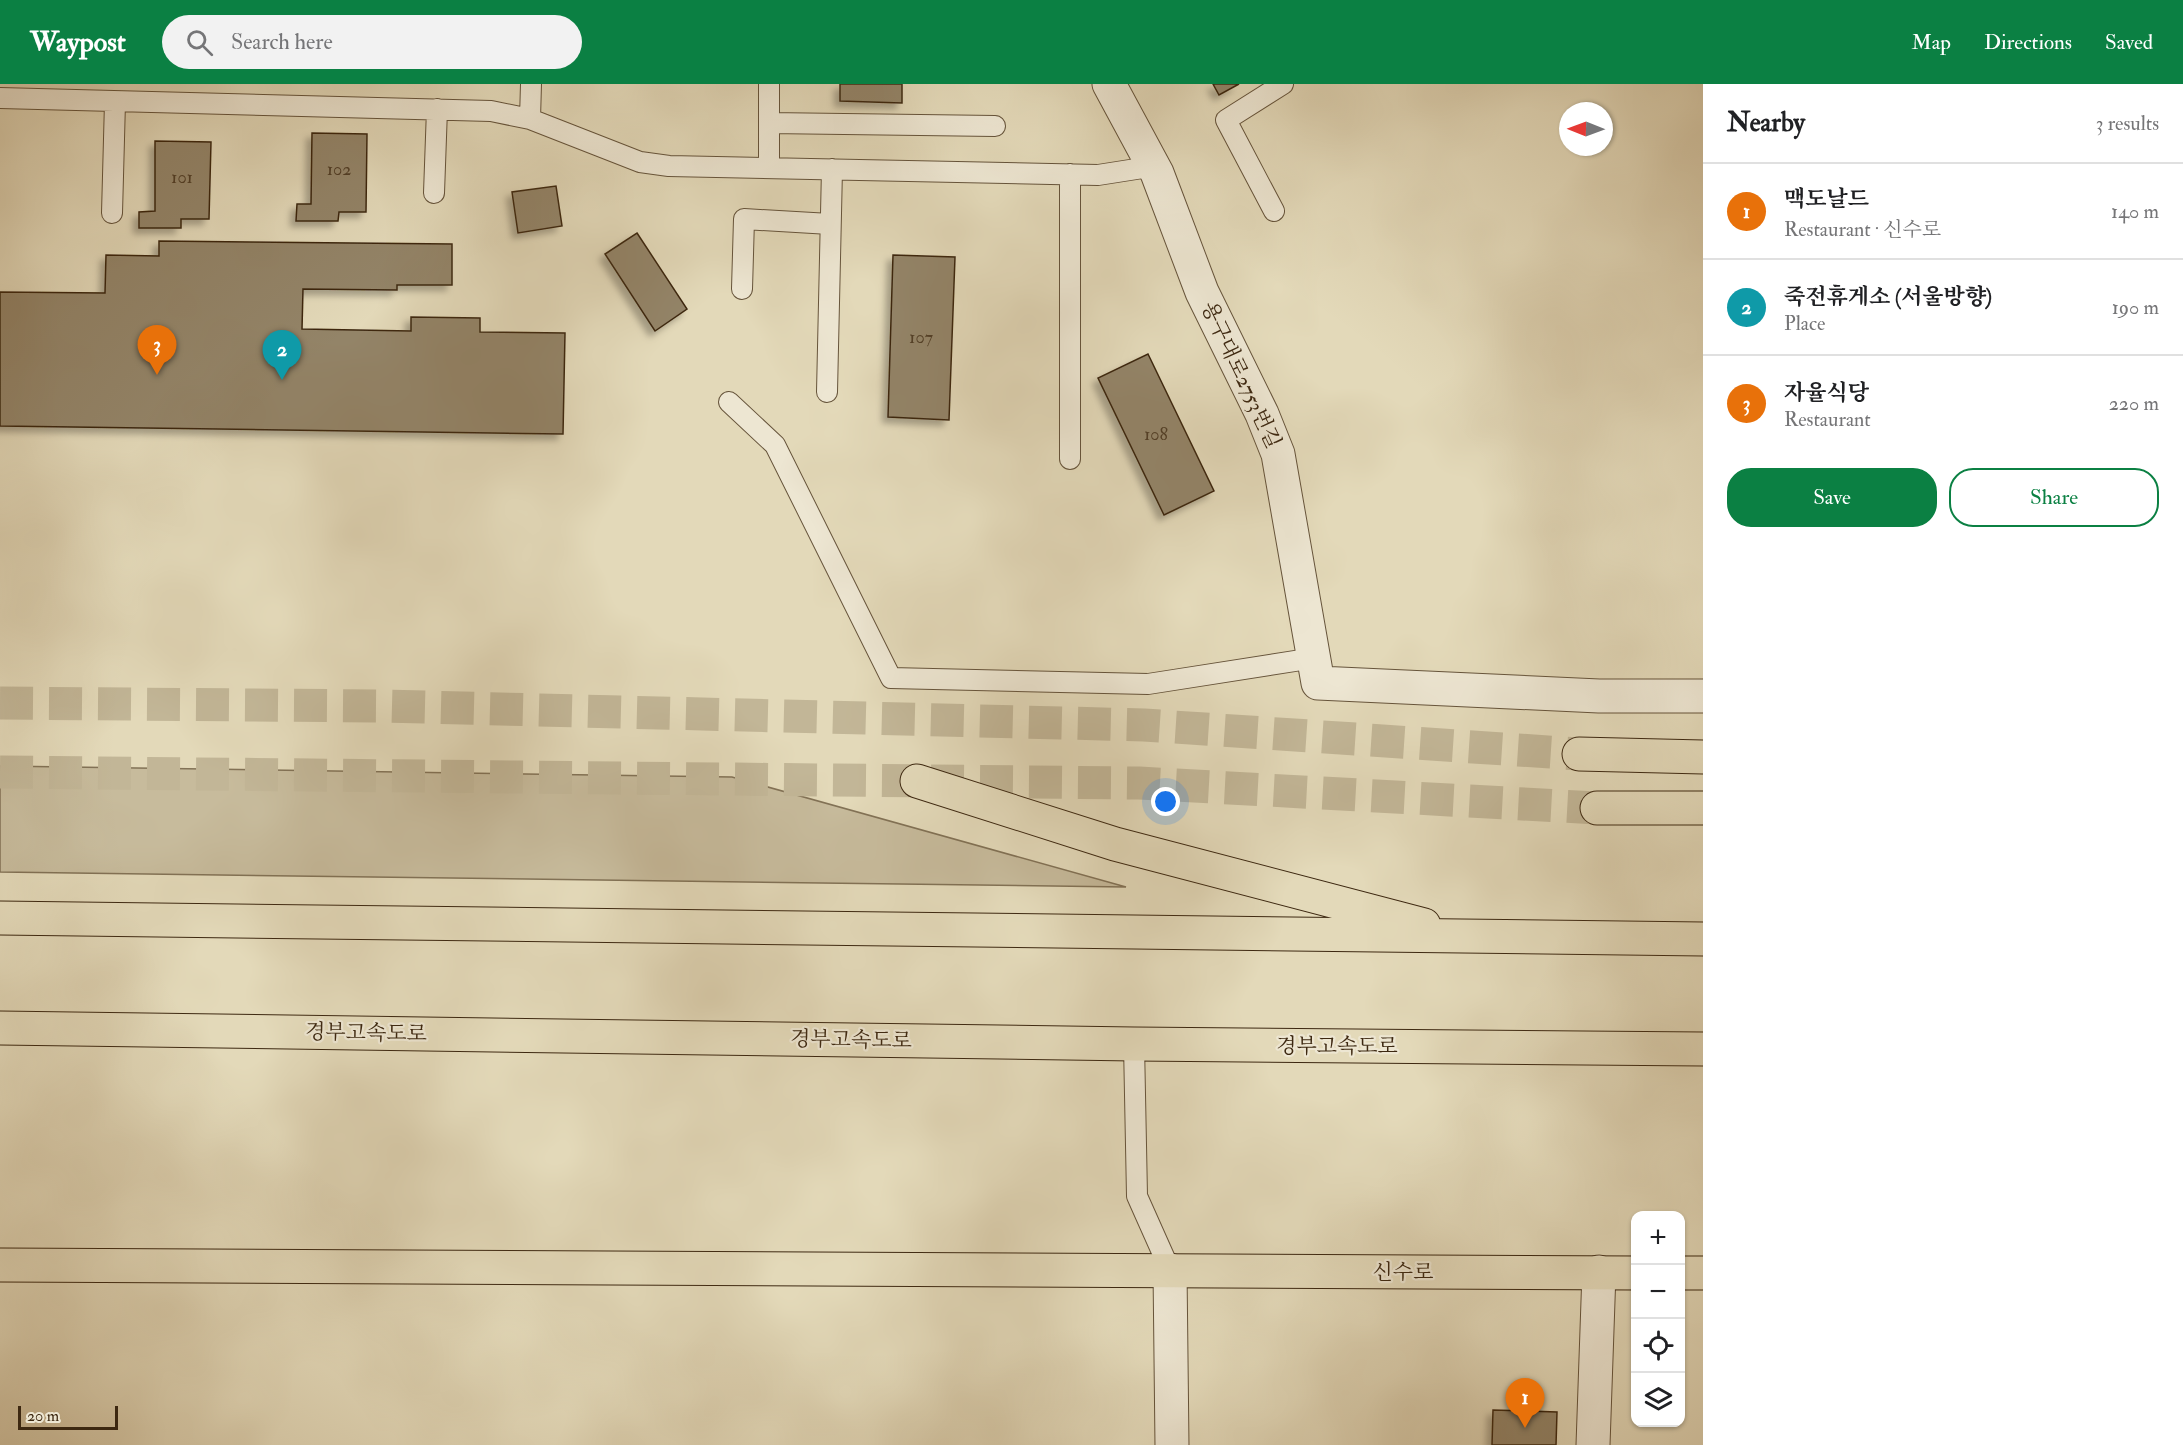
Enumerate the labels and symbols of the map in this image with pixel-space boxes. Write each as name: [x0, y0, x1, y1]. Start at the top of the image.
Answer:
north arrow: [1559, 102, 1613, 156]
house number: 102: [327, 158, 351, 181]
house number: 101: [171, 166, 193, 189]
street label: 용구대로2753번길: [1195, 297, 1287, 453]
pin: 3: [138, 326, 176, 375]
house number: 107: [909, 326, 933, 349]
pin: 2: [262, 330, 302, 380]
house number: 108: [1144, 423, 1168, 446]
your location: [1151, 787, 1180, 816]
street label: 경부고속도로: [305, 1018, 427, 1048]
street label: 경부고속도로: [790, 1025, 912, 1055]
street label: 경부고속도로: [1276, 1033, 1398, 1060]
street label: 신수로: [1373, 1259, 1433, 1286]
pin: 1: [1506, 1378, 1544, 1428]
scale bar: [18, 1403, 118, 1430]

